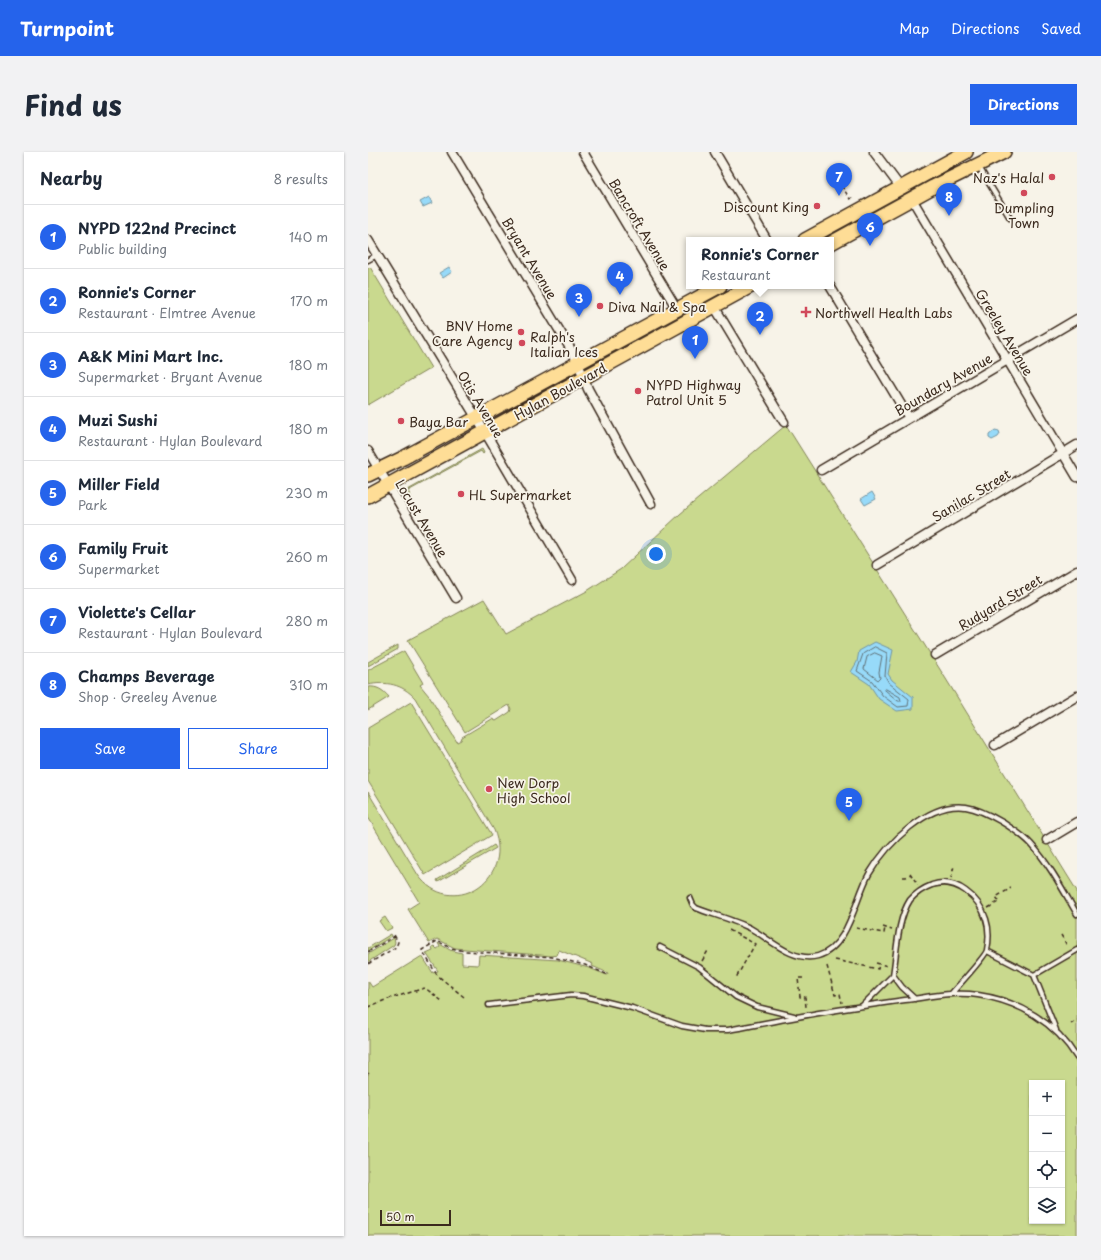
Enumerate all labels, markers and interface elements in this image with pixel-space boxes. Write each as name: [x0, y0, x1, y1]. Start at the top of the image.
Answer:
text: Turnpoint: [20, 14, 114, 42]
text: Map: [899, 18, 929, 39]
text: Directions: [951, 18, 1019, 39]
text: Saved: [1041, 18, 1081, 39]
text: Find us: [24, 83, 122, 126]
button: Directions: [970, 84, 1077, 125]
pin: 7: [826, 163, 852, 196]
text: Nearby: [40, 165, 102, 191]
place label: Naz's Halal: [973, 168, 1044, 187]
text: 8 results: [274, 169, 328, 188]
marker: Naz's Halal: [1047, 172, 1057, 182]
street label: Bancroft Avenue: [605, 174, 675, 274]
pin: 8: [936, 183, 962, 216]
marker: Dumpling Town: [1019, 188, 1029, 198]
place label: Discount King: [723, 197, 809, 216]
place label: Dumpling Town: [994, 198, 1054, 232]
marker: Discount King: [812, 201, 822, 211]
street label: Bryant Avenue: [498, 213, 562, 303]
pin: 6: [857, 213, 883, 246]
text: NYPD 122nd Precinct: [78, 216, 236, 239]
text: 1: [50, 227, 56, 246]
text: 140 m: [289, 227, 328, 246]
popup: [686, 237, 834, 289]
text: Public building: [78, 239, 167, 258]
text: Ronnie's Corner: [701, 242, 819, 265]
pin: 4: [607, 262, 633, 295]
text: Restaurant: [701, 265, 770, 284]
text: Ronnie's Corner: [78, 280, 196, 303]
pin: 3: [566, 284, 592, 317]
street label: Greeley Avenue: [972, 285, 1038, 379]
text: 2: [48, 291, 58, 310]
text: 170 m: [290, 291, 328, 310]
place label: Diva Nail & Spa: [608, 297, 706, 316]
marker: Diva Nail & Spa: [595, 301, 605, 311]
pin: 2: [747, 302, 773, 335]
text: Restaurant · Elmtree Avenue: [78, 303, 256, 322]
place label: Northwell Health Labs: [815, 303, 953, 322]
marker: Northwell Health Labs: [800, 306, 812, 318]
place label: BNV Home Care Agency: [432, 316, 513, 350]
pin: 1: [682, 326, 708, 359]
marker: BNV Home Care Agency: [516, 327, 526, 337]
place label: Ralph's Italian Ices: [530, 327, 598, 361]
marker: Ralph's Italian Ices: [517, 338, 527, 348]
text: A&K Mini Mart Inc.: [78, 344, 223, 367]
street label: Boundary Avenue: [891, 348, 995, 420]
text: 3: [49, 355, 57, 374]
text: 180 m: [289, 355, 328, 374]
street label: Hylan Boulevard: [510, 358, 610, 424]
text: Supermarket · Bryant Avenue: [78, 367, 263, 386]
street label: Otis Avenue: [454, 367, 508, 441]
place label: NYPD Highway Patrol Unit 5: [646, 375, 741, 409]
marker: NYPD Highway Patrol Unit 5: [633, 386, 643, 396]
text: Muzi Sushi: [78, 408, 158, 431]
place label: Baya Bar: [409, 412, 468, 431]
marker: Baya Bar: [396, 416, 406, 426]
text: 4: [49, 419, 57, 438]
text: 180 m: [289, 419, 328, 438]
text: Restaurant · Hylan Boulevard: [78, 431, 262, 450]
street label: Sanilac Street: [928, 464, 1014, 526]
text: Miller Field: [78, 472, 160, 495]
street label: Locust Avenue: [391, 475, 453, 561]
text: 5: [49, 483, 57, 502]
text: 230 m: [286, 483, 328, 502]
place label: HL Supermarket: [469, 485, 571, 504]
marker: HL Supermarket: [456, 489, 466, 499]
text: Park: [78, 495, 107, 514]
text: Family Fruit: [78, 536, 168, 559]
your location: [646, 544, 666, 564]
text: 6: [48, 547, 58, 566]
text: 260 m: [286, 547, 328, 566]
text: Supermarket: [78, 559, 160, 578]
street label: Rudyard Street: [955, 570, 1045, 634]
text: Violette's Cellar: [78, 600, 196, 623]
text: 7: [49, 611, 57, 630]
text: 280 m: [286, 611, 328, 630]
text: Restaurant · Hylan Boulevard: [78, 623, 262, 642]
text: Champs Beverage: [78, 664, 215, 687]
text: 8: [49, 675, 57, 694]
text: 310 m: [289, 675, 328, 694]
text: Shop · Greeley Avenue: [78, 687, 217, 706]
button: Save: [40, 728, 180, 769]
button: Share: [188, 728, 328, 769]
place label: New Dorp High School: [497, 773, 570, 807]
marker: New Dorp High School: [484, 784, 494, 794]
pin: 5: [836, 788, 862, 821]
map controls: [1029, 1080, 1065, 1224]
button: +: [1029, 1080, 1065, 1116]
button: −: [1029, 1116, 1065, 1152]
button: locate: [1029, 1152, 1065, 1188]
button: layers: [1029, 1188, 1065, 1224]
scale bar: [380, 1208, 451, 1227]
text: 50 m: [386, 1208, 415, 1225]

